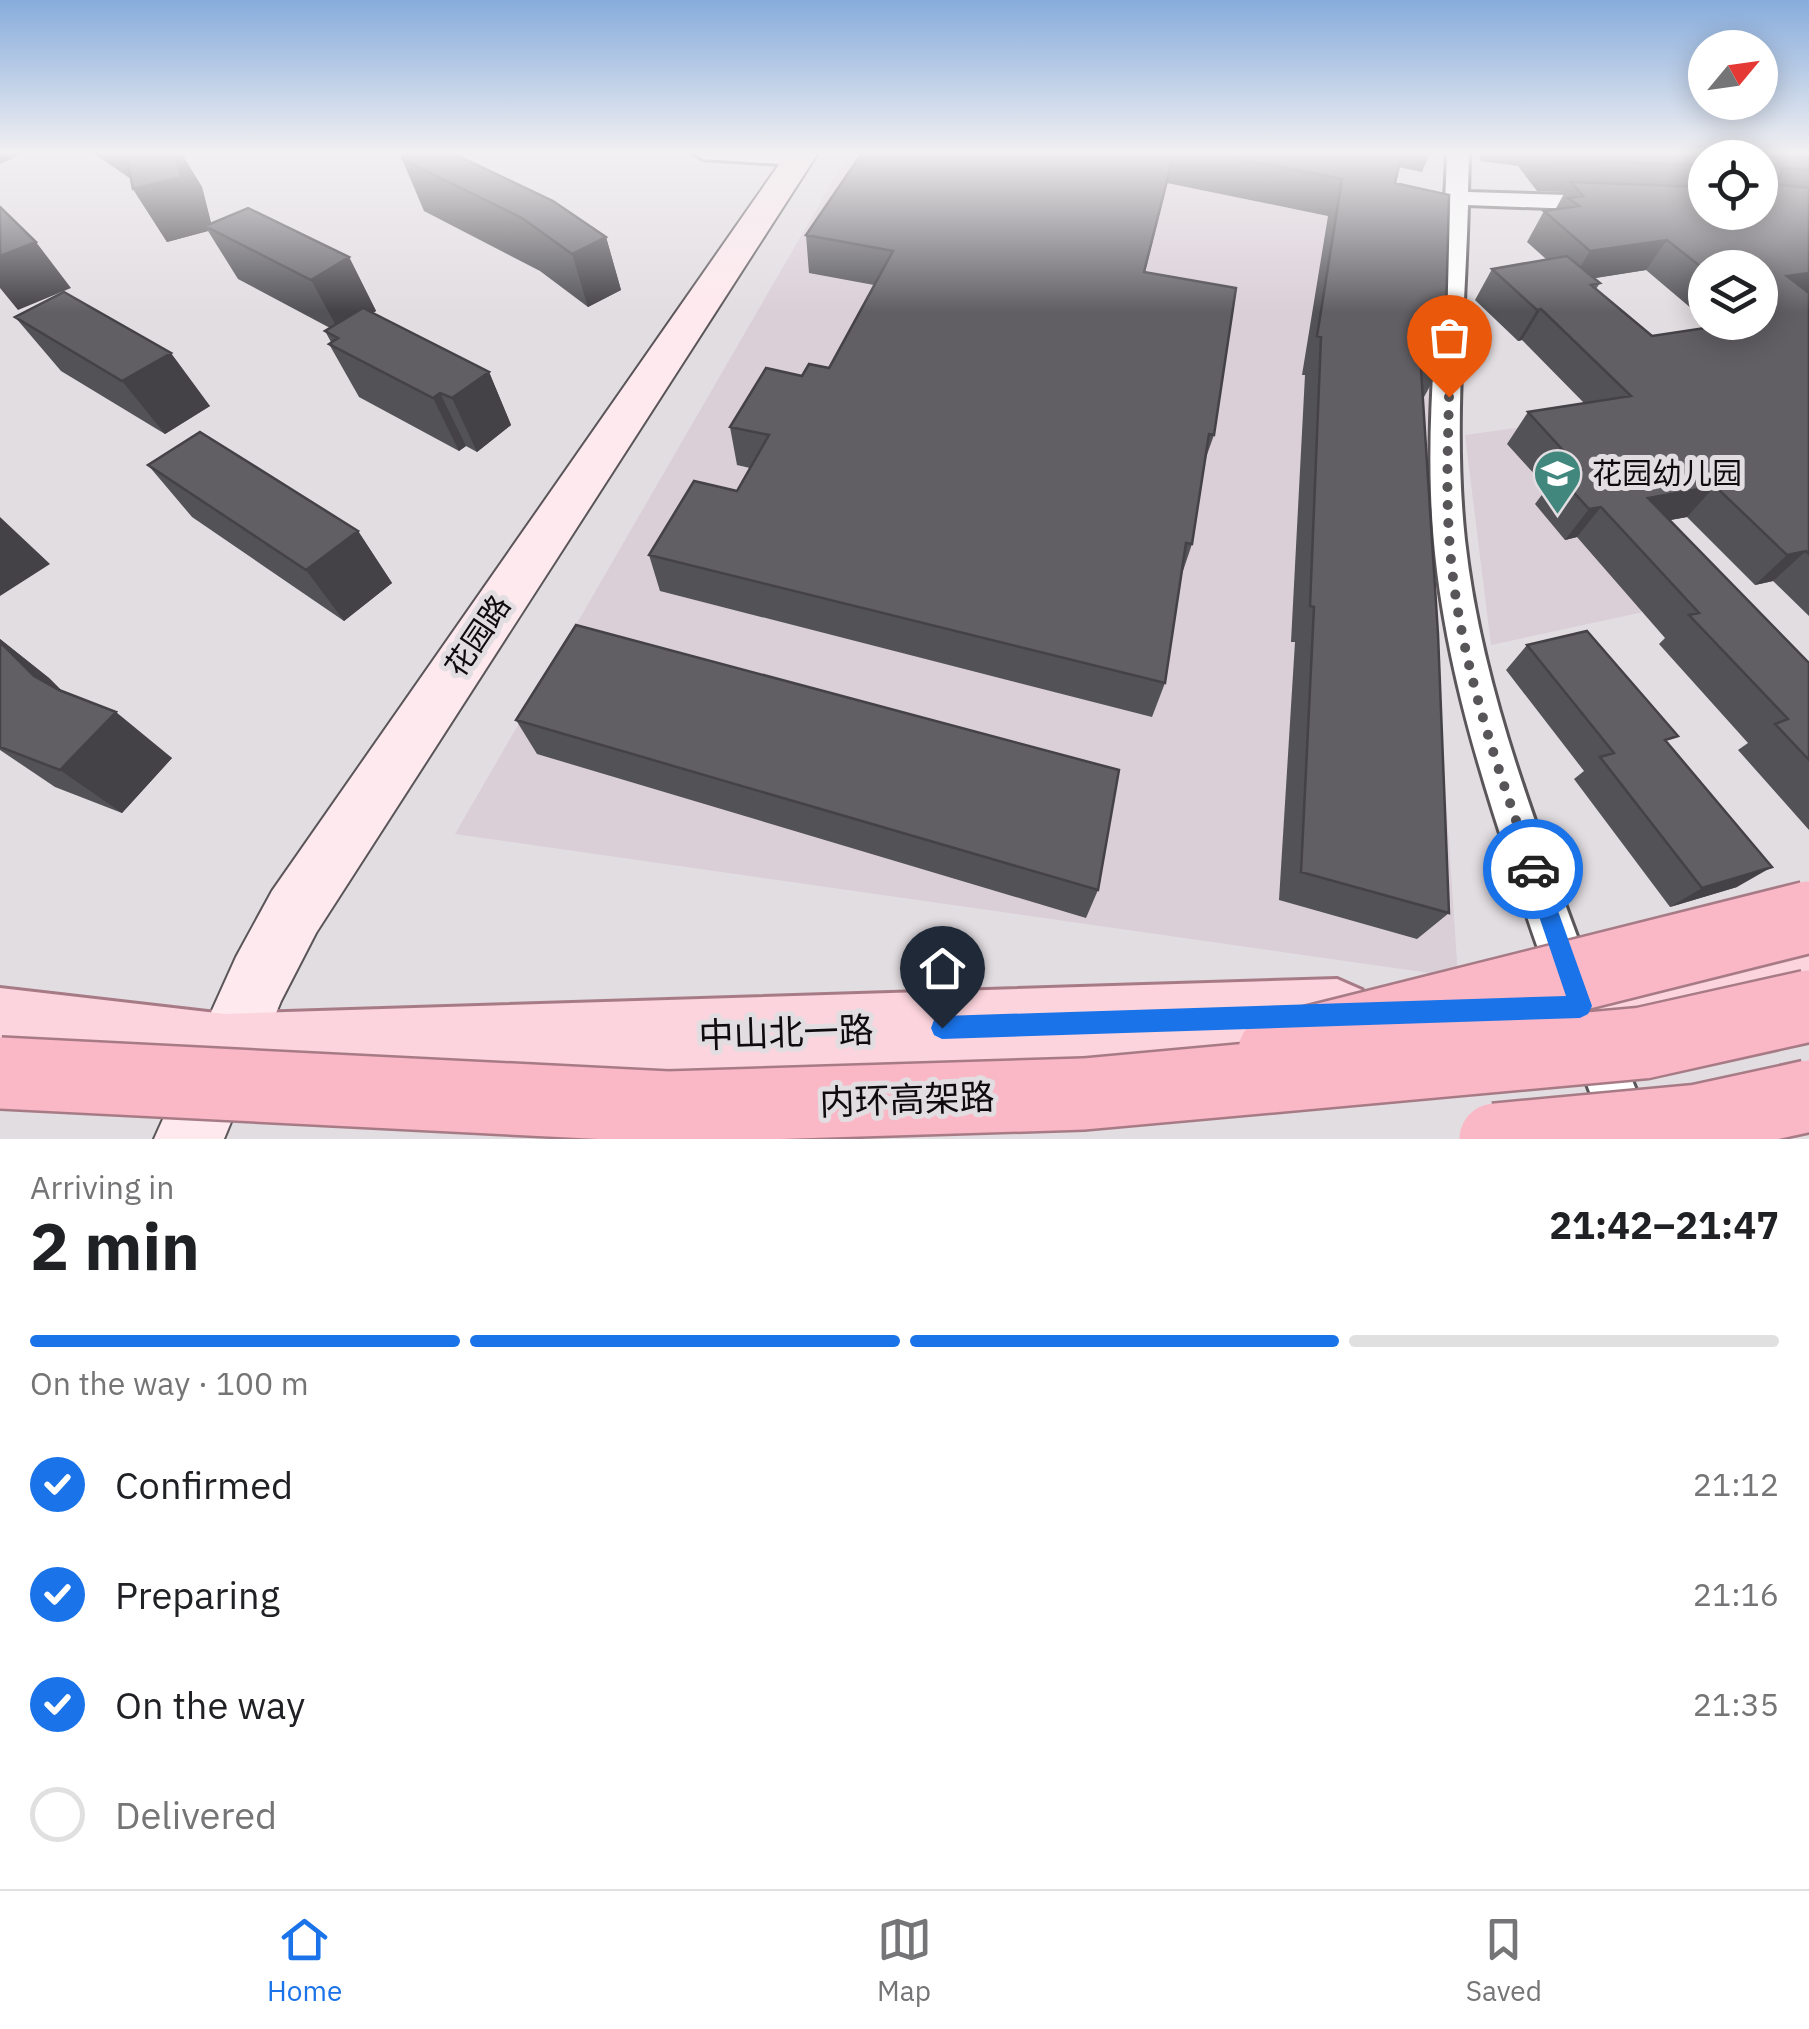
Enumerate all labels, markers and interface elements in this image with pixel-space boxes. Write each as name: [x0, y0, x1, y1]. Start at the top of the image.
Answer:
north arrow: [1688, 30, 1778, 120]
map controls: [1688, 30, 1778, 340]
button: locate: [1688, 140, 1778, 230]
button: layers: [1688, 250, 1778, 340]
pin: [1407, 295, 1492, 398]
icon: bag: [1422, 310, 1477, 365]
school or university icon: 花园幼儿园: [1531, 448, 1583, 516]
place label: 花园幼儿园: [1592, 453, 1742, 492]
street label: 花园路: [435, 587, 518, 683]
courier: [1483, 819, 1583, 919]
icon: car: [1506, 842, 1561, 897]
pin: [900, 926, 985, 1029]
icon: home: [915, 941, 970, 996]
street label: 中山北一路: [698, 1006, 874, 1058]
street label: 内环高架路: [819, 1073, 995, 1125]
text: Arriving in: [30, 1166, 175, 1208]
text: 21:42–21:47: [1549, 1200, 1779, 1249]
text: 2 min: [30, 1203, 200, 1288]
text: On the way · 100 m: [30, 1362, 309, 1404]
icon: check: [30, 1457, 85, 1512]
text: Confirmed: [115, 1460, 293, 1509]
text: 21:12: [1693, 1463, 1779, 1505]
icon: check: [30, 1567, 85, 1622]
text: Preparing: [115, 1570, 280, 1619]
text: 21:16: [1693, 1573, 1779, 1615]
icon: check: [30, 1677, 85, 1732]
text: On the way: [115, 1680, 305, 1729]
text: 21:35: [1693, 1683, 1779, 1725]
text: Delivered: [115, 1790, 277, 1839]
tab: Home: [267, 1912, 342, 2009]
tab: Map: [877, 1912, 932, 2009]
tab: Saved: [1466, 1912, 1542, 2009]

